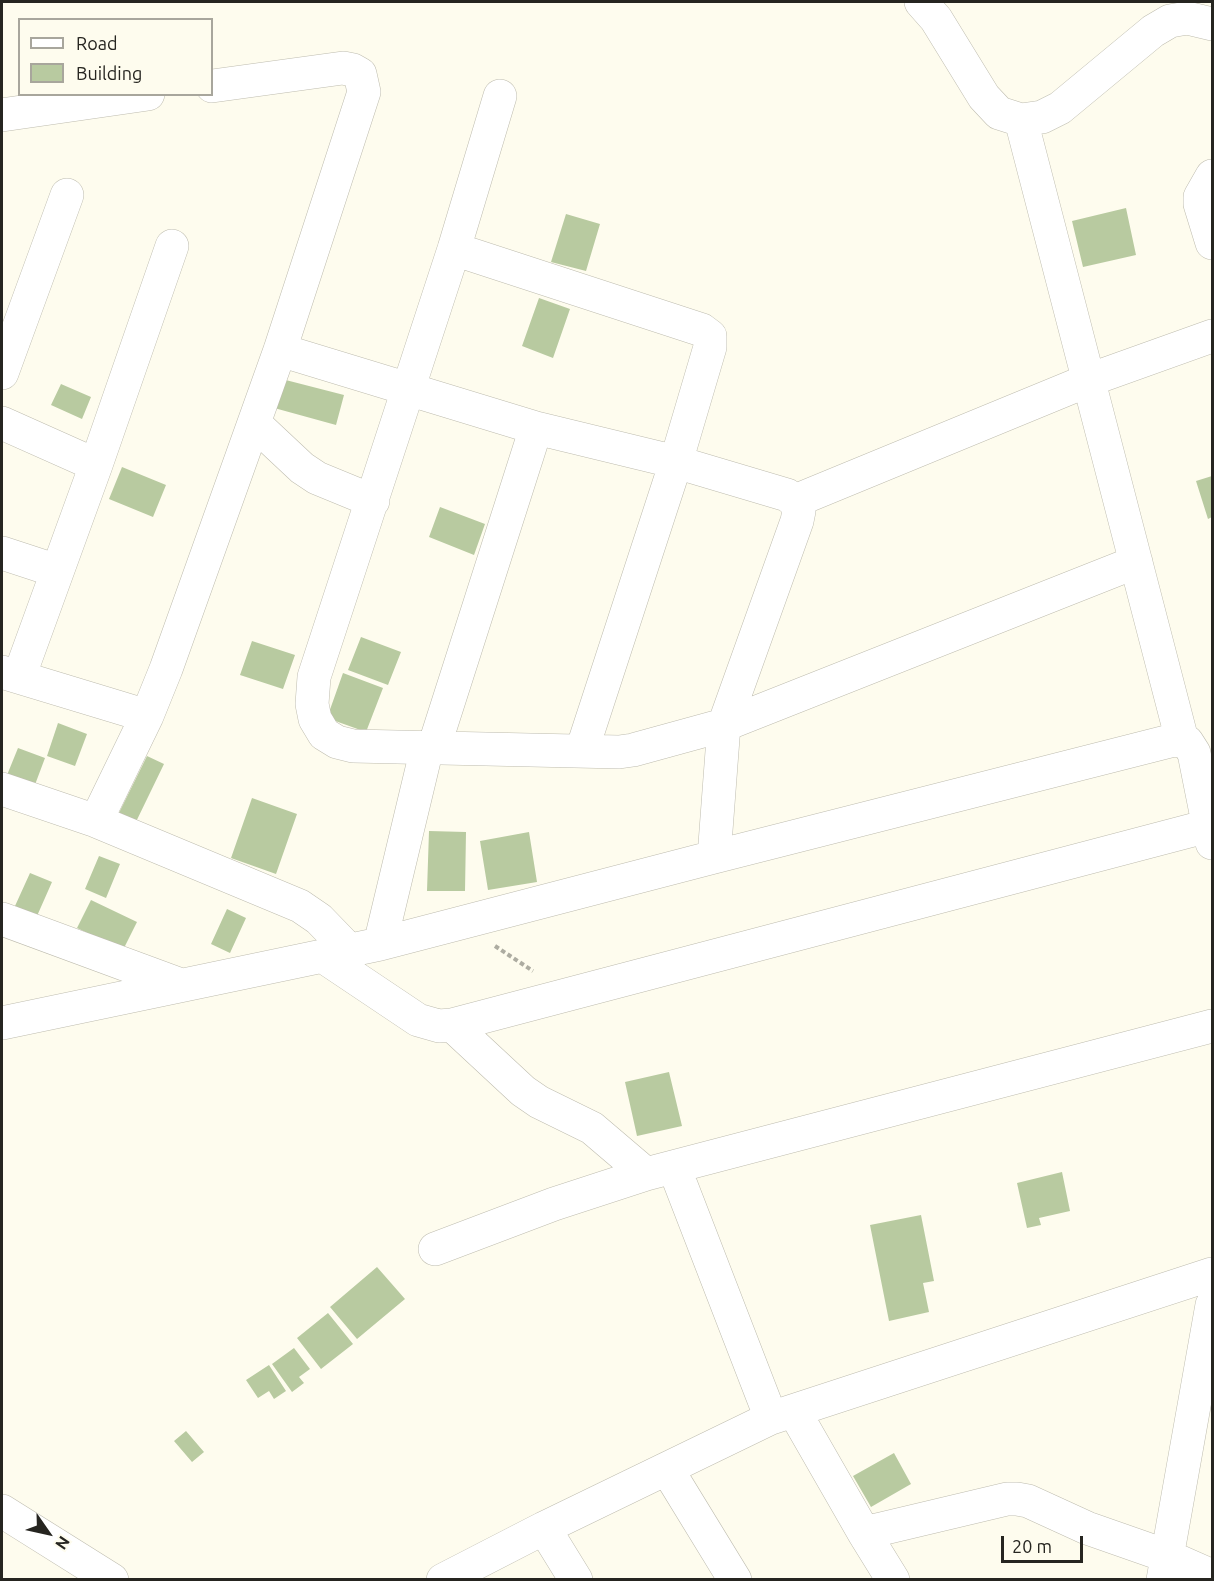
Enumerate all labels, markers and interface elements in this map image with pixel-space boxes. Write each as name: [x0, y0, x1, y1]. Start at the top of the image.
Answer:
legend: [18, 18, 213, 96]
text: Road: [76, 33, 118, 53]
text: Building: [76, 63, 142, 83]
north arrow: [18, 1503, 78, 1563]
scale bar: [1004, 1524, 1086, 1562]
text: N: [52, 1533, 74, 1553]
text: 20 m: [1012, 1536, 1052, 1556]

